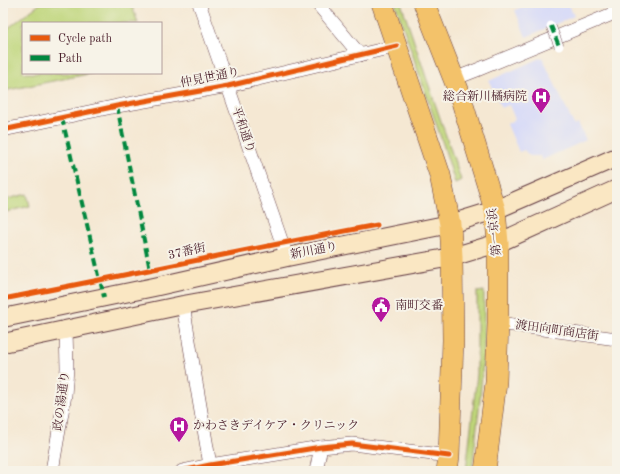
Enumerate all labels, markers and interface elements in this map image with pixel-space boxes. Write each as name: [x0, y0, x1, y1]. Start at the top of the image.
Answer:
legend: [22, 22, 162, 74]
text: Cycle path: [58, 33, 113, 45]
text: Path: [58, 53, 83, 65]
street label: 仲見世通り: [179, 64, 241, 90]
hospital icon: 総合新川橘病院: [530, 86, 552, 114]
place label: 総合新川橘病院: [443, 89, 527, 103]
street label: 平和通り: [230, 105, 258, 155]
street label: 第一京浜: [485, 207, 503, 257]
street label: 新川通り: [289, 239, 339, 261]
street label: 37番街: [167, 240, 208, 262]
public building icon: 南町交番: [370, 295, 392, 323]
place label: 南町交番: [395, 298, 443, 312]
street label: 渡田向町商店街: [515, 317, 601, 343]
street label: 政の湯通り: [50, 370, 72, 432]
hospital icon: かわさきデイケア・クリニック: [168, 415, 190, 443]
place label: かわさきデイケア・クリニック: [193, 419, 359, 432]

